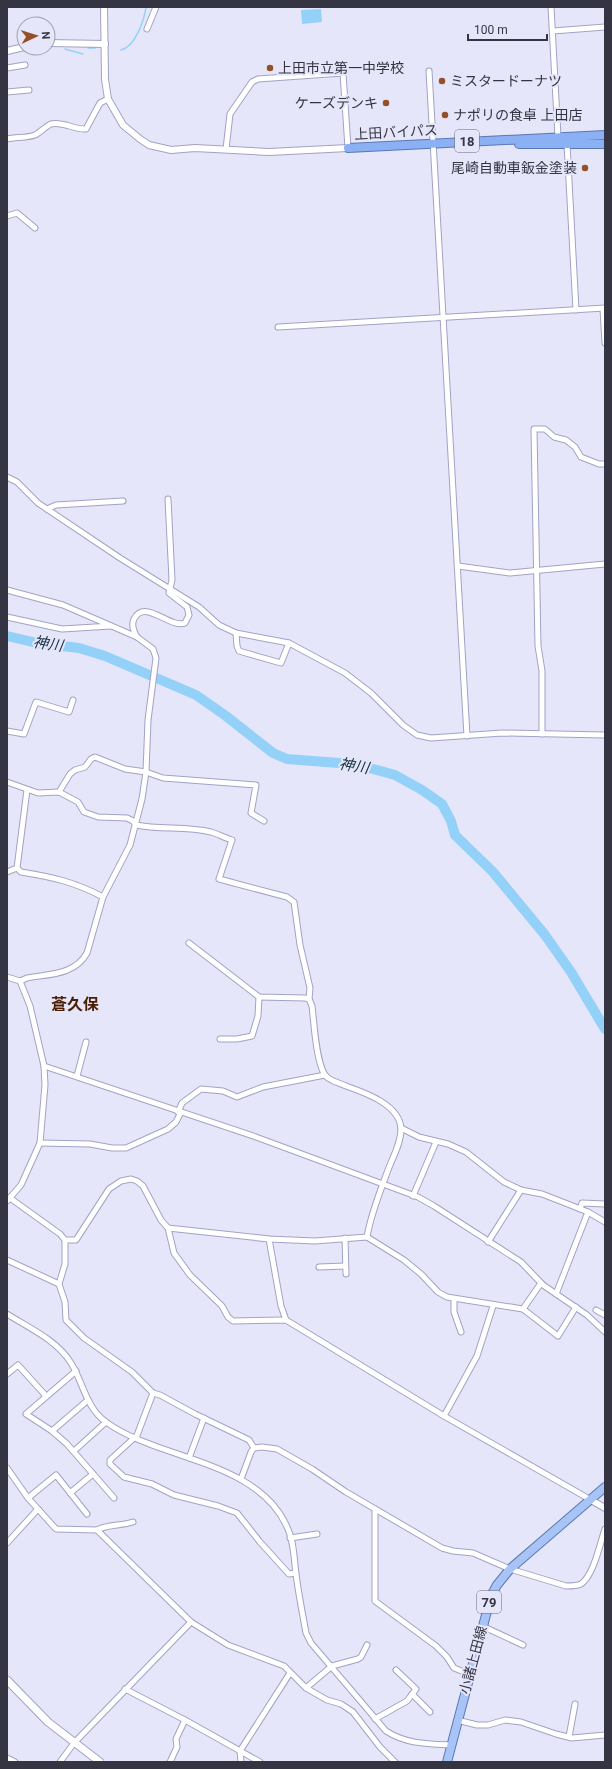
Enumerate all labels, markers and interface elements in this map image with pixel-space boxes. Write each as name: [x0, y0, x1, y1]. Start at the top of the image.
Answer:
north arrow: [16, 16, 56, 56]
scale bar: [468, 16, 547, 42]
text: 100 m: [474, 23, 508, 37]
text: N: [39, 31, 52, 40]
place label: 上田市立第一中学校: [278, 60, 404, 76]
marker: 上田市立第一中学校: [265, 63, 275, 73]
place label: ミスタードーナツ: [450, 73, 562, 89]
marker: ミスタードーナツ: [437, 76, 447, 86]
place label: ケーズデンキ: [295, 95, 378, 111]
marker: ケーズデンキ: [381, 98, 391, 108]
place label: ナポリの食卓 上田店: [453, 107, 582, 123]
marker: ナポリの食卓 上田店: [440, 110, 450, 120]
street label: 上田バイパス: [354, 122, 438, 142]
road number: 18: [455, 130, 479, 152]
place label: 尾崎自動車鈑金塗装: [451, 160, 577, 176]
marker: 尾崎自動車鈑金塗装: [580, 163, 590, 173]
water label: 神川: [32, 633, 66, 655]
water label: 神川: [338, 755, 372, 778]
district label: 蒼久保: [51, 995, 99, 1014]
road number: 79: [477, 1591, 501, 1613]
street label: 小諸上田線: [456, 1624, 490, 1696]

